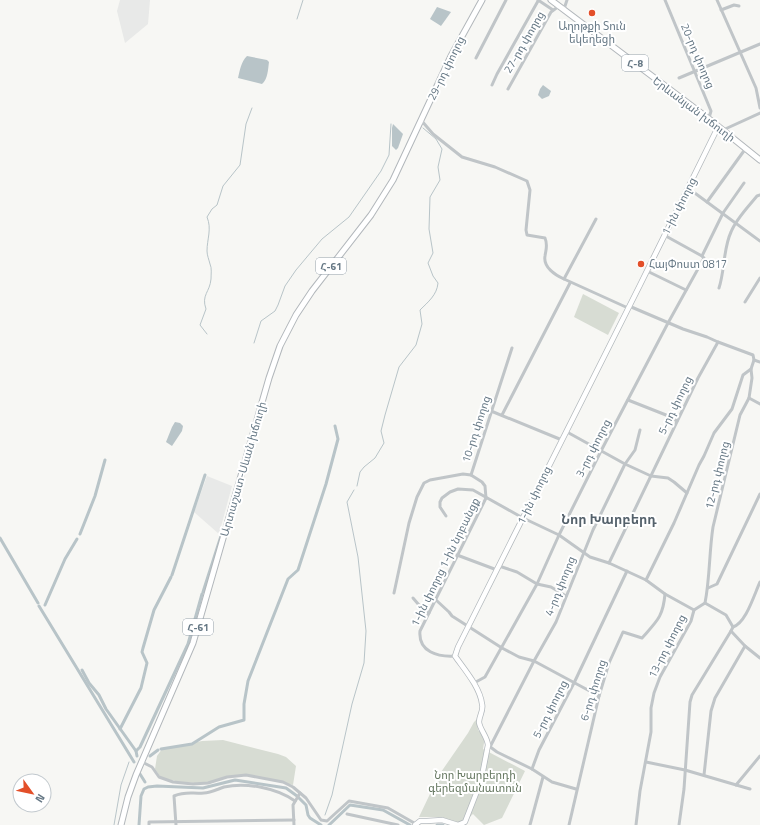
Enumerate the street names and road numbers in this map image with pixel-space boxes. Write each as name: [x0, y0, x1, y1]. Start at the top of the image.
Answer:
street label: 27-րդ փողոց: [500, 8, 548, 76]
street label: 20-րդ փողոց: [677, 21, 719, 91]
street label: 29-րդ փողոց: [424, 33, 468, 103]
road number: Հ-8: [622, 55, 648, 71]
street label: Երևանյան խճուղի: [649, 73, 739, 145]
street label: 1-ին փողոց: [658, 174, 700, 238]
road number: Հ-61: [316, 258, 346, 274]
street label: 5-րդ փողոց: [654, 373, 696, 437]
street label: 10-րդ փողոց: [458, 393, 494, 465]
street label: Արտաշատ-Սևան խճուղի: [216, 400, 270, 538]
street label: 3-րդ փողոց: [572, 416, 614, 480]
street label: 12-րդ փողոց: [701, 439, 733, 511]
street label: 1-ին փողոց: [513, 463, 555, 527]
street label: 1-ին փողոց 1-ին նրբանցք: [407, 495, 483, 629]
street label: 4-րդ փողոց: [541, 554, 579, 618]
street label: 13-րդ փողոց: [644, 611, 690, 681]
road number: Հ-61: [183, 619, 213, 635]
street label: 6-րդ փողոց: [576, 657, 610, 723]
street label: 5-րդ փողոց: [529, 677, 571, 741]

